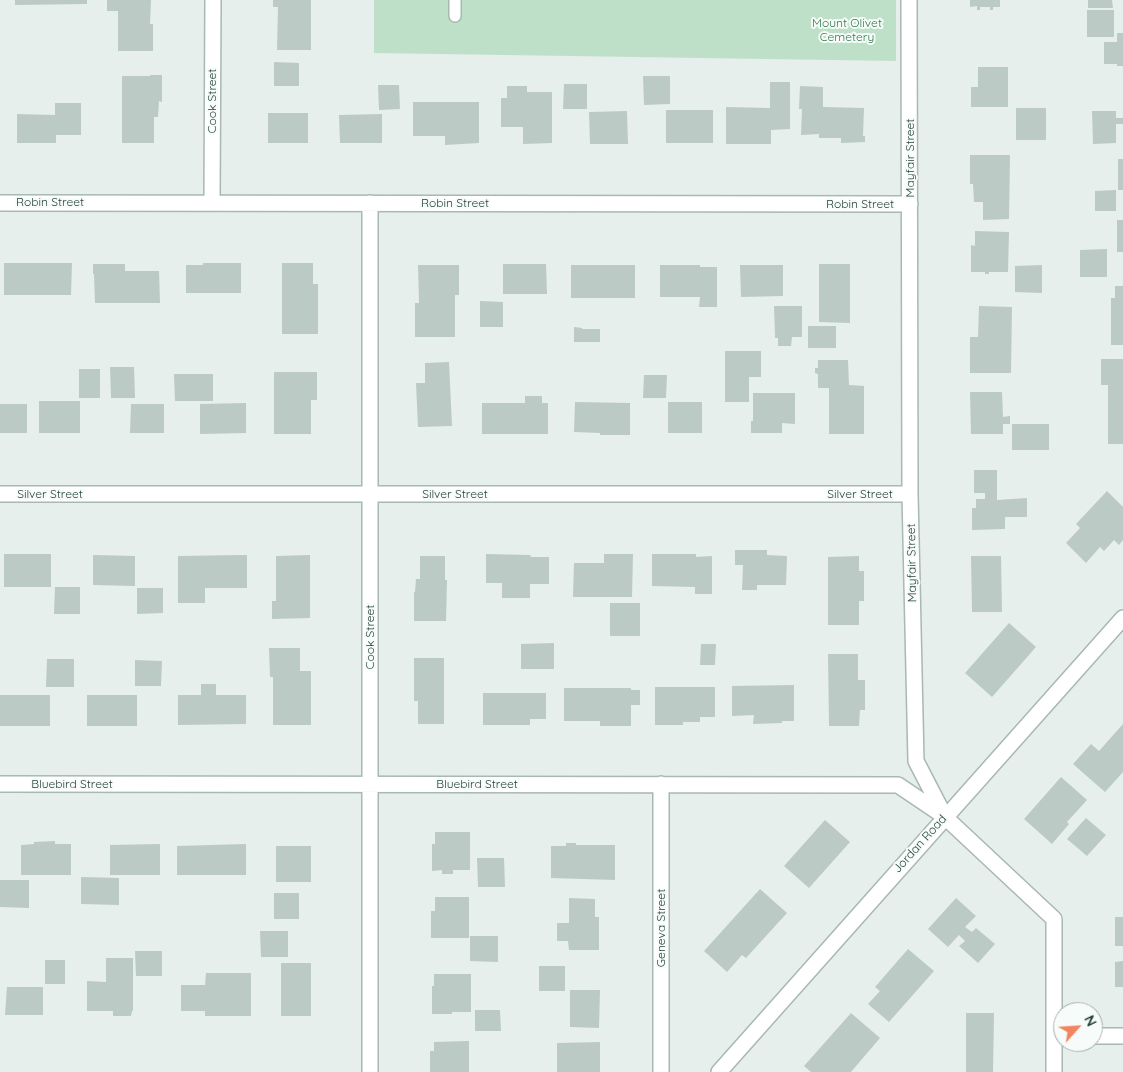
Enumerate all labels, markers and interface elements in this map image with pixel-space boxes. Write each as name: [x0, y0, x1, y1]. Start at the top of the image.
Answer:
park label: Mount Olivet Cemetery: [812, 16, 882, 44]
street label: Cook Street: [205, 69, 219, 133]
street label: Mayfair Street: [903, 119, 917, 197]
street label: Robin Street: [16, 195, 84, 209]
street label: Robin Street: [421, 196, 489, 210]
street label: Robin Street: [826, 197, 894, 211]
street label: Silver Street: [17, 487, 83, 501]
street label: Silver Street: [422, 487, 488, 501]
street label: Silver Street: [827, 487, 893, 501]
street label: Mayfair Street: [904, 523, 920, 603]
street label: Cook Street: [363, 605, 377, 669]
street label: Bluebird Street: [31, 777, 113, 791]
street label: Bluebird Street: [436, 777, 518, 791]
street label: Jordan Road: [890, 812, 950, 876]
street label: Geneva Street: [654, 889, 668, 967]
north arrow: [1053, 1002, 1103, 1052]
text: N: [1080, 1012, 1101, 1029]

